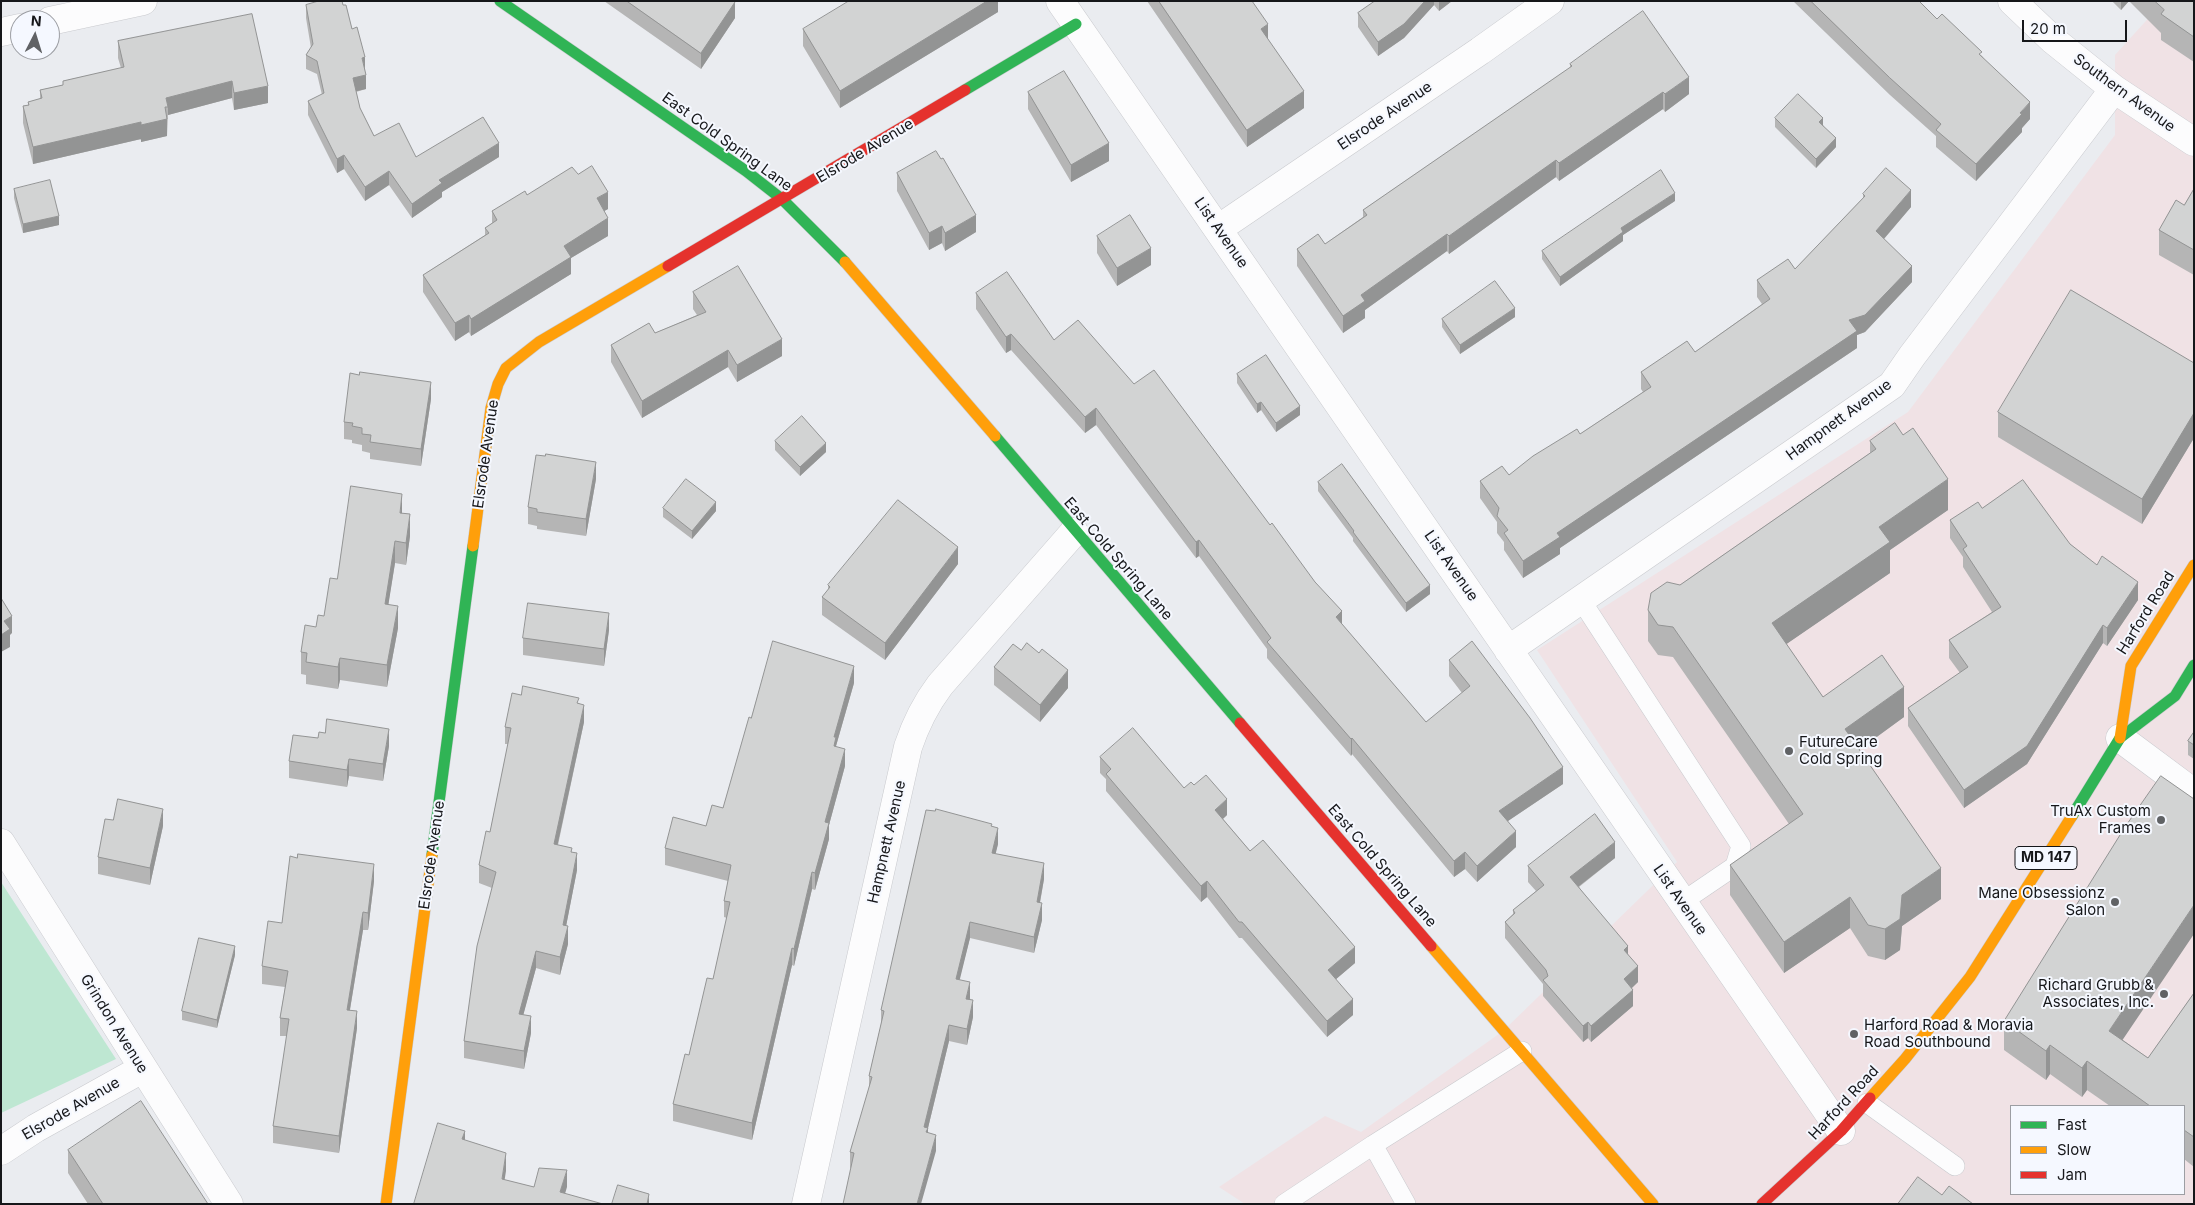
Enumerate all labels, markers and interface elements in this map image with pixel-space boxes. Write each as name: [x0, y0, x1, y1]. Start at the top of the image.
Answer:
north arrow: [10, 10, 60, 60]
scale bar: [2025, 10, 2130, 42]
text: N: [30, 12, 42, 29]
text: 20 m: [2030, 19, 2066, 38]
street label: Southern Avenue: [2069, 50, 2179, 136]
street label: Elsrode Avenue: [1334, 78, 1436, 154]
street label: East Cold Spring Lane: [658, 89, 796, 195]
street label: Elsrode Avenue: [813, 115, 917, 187]
street label: List Avenue: [1190, 194, 1252, 272]
street label: Hampnett Avenue: [1783, 376, 1895, 464]
street label: Elsrode Avenue: [469, 398, 503, 510]
street label: East Cold Spring Lane: [1060, 494, 1176, 624]
street label: List Avenue: [1420, 527, 1482, 605]
street label: Harford Road: [2113, 568, 2179, 658]
place label: FutureCare Cold Spring: [1799, 733, 1882, 768]
marker: FutureCare Cold Spring: [1783, 745, 1795, 757]
street label: Hampnett Avenue: [864, 779, 910, 905]
street label: Elsrode Avenue: [415, 799, 449, 911]
street label: East Cold Spring Lane: [1324, 801, 1440, 931]
place label: TruAx Custom Frames: [2050, 802, 2151, 837]
marker: TruAx Custom Frames: [2155, 814, 2167, 826]
road number: MD 147: [2015, 846, 2077, 870]
street label: List Avenue: [1649, 861, 1711, 939]
place label: Mane Obsessionz Salon: [1978, 884, 2105, 919]
marker: Mane Obsessionz Salon: [2109, 896, 2121, 908]
street label: Grindon Avenue: [76, 971, 152, 1077]
place label: Richard Grubb & Associates, Inc.: [2038, 976, 2154, 1011]
marker: Richard Grubb & Associates, Inc.: [2158, 988, 2170, 1000]
place label: Harford Road & Moravia Road Southbound: [1864, 1016, 2034, 1051]
marker: Harford Road & Moravia Road Southbound: [1848, 1028, 1860, 1040]
street label: Harford Road: [1805, 1062, 1883, 1144]
street label: Elsrode Avenue: [19, 1074, 123, 1144]
legend: [2010, 1105, 2185, 1195]
text: Fast: [2057, 1115, 2087, 1134]
text: Slow: [2057, 1140, 2091, 1159]
text: Jam: [2057, 1165, 2087, 1184]

